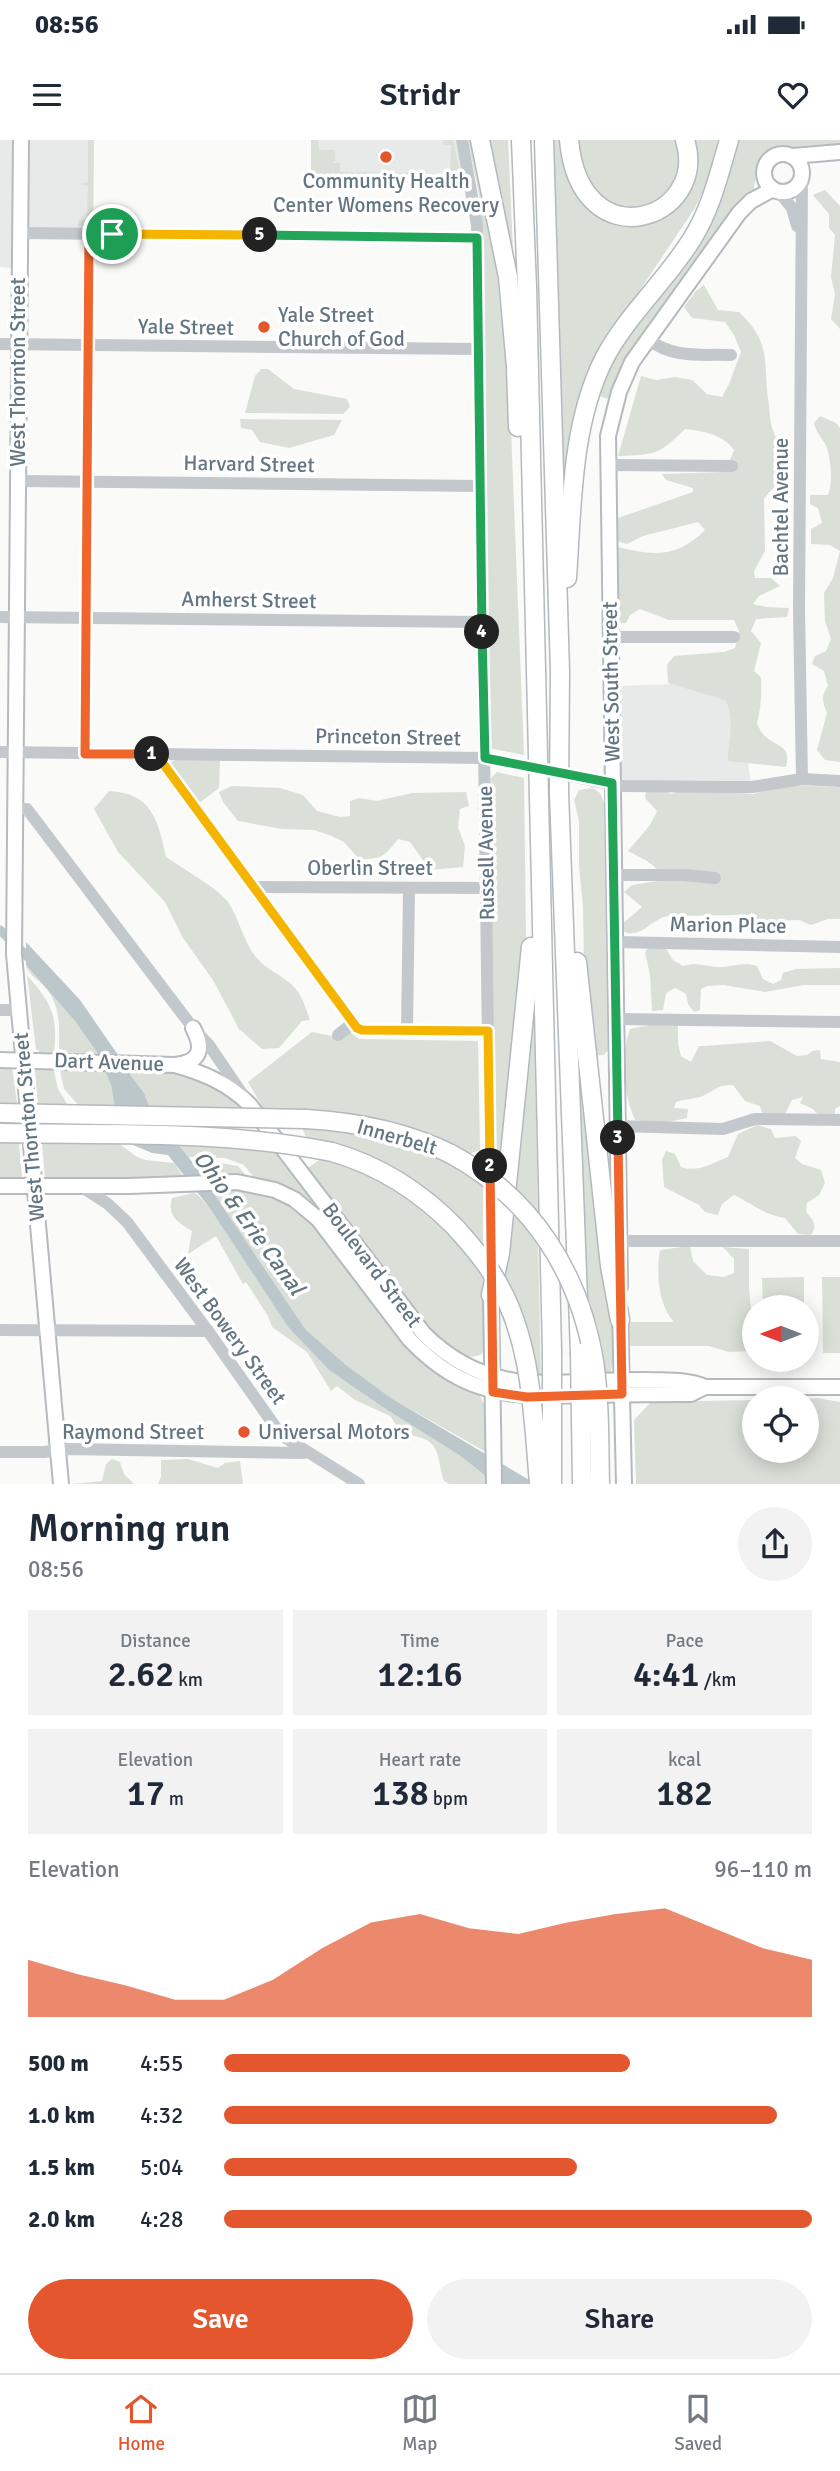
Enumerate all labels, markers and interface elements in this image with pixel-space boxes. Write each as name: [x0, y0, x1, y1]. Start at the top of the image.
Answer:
text: 08:56: [35, 9, 99, 41]
text: Stridr: [380, 75, 460, 114]
icon: menu: [28, 76, 66, 114]
icon: heart: [774, 76, 812, 114]
marker: Community Health Center Womens Recovery: [378, 149, 394, 165]
place label: Community Health Center Womens Recovery: [273, 168, 499, 218]
pin: [82, 204, 142, 264]
icon: arrive: [93, 215, 131, 253]
pin: 5: [243, 218, 278, 252]
text: 5: [254, 222, 265, 246]
street label: West Thornton Street: [5, 277, 31, 467]
place label: Yale Street Church of God: [278, 302, 405, 352]
street label: Yale Street: [138, 313, 234, 341]
marker: Yale Street Church of God: [256, 319, 272, 335]
street label: Bachtel Avenue: [768, 438, 794, 576]
street label: Harvard Street: [183, 450, 315, 478]
street label: Amherst Street: [181, 586, 317, 614]
street label: West South Street: [597, 601, 625, 763]
pin: 4: [464, 615, 500, 650]
text: 4: [476, 619, 487, 643]
street label: Princeton Street: [315, 723, 461, 751]
pin: 1: [134, 736, 170, 772]
text: 1: [146, 741, 157, 765]
street label: Russell Avenue: [472, 785, 500, 921]
street label: Oberlin Street: [307, 855, 433, 881]
street label: Marion Place: [669, 911, 787, 939]
street label: West Thornton Street: [8, 1032, 50, 1222]
street label: Dart Avenue: [54, 1047, 164, 1077]
street label: Innerbelt: [354, 1113, 440, 1161]
pin: 3: [600, 1121, 636, 1156]
text: 3: [612, 1125, 623, 1149]
water label: Ohio & Erie Canal: [187, 1145, 312, 1303]
pin: 2: [472, 1149, 508, 1184]
text: 2: [484, 1153, 495, 1177]
street label: Boulevard Street: [317, 1197, 427, 1333]
street label: West Bowery Street: [168, 1253, 292, 1409]
north arrow: [742, 1295, 819, 1372]
map controls: [742, 1295, 819, 1463]
button: locate: [742, 1386, 819, 1463]
street label: Raymond Street: [62, 1419, 204, 1445]
place label: Universal Motors: [258, 1419, 410, 1445]
marker: Universal Motors: [236, 1424, 252, 1440]
text: Morning run: [28, 1505, 231, 1552]
button: share: [738, 1507, 812, 1581]
text: 08:56: [28, 1555, 84, 1584]
text: Distance: [120, 1629, 191, 1653]
text: Time: [400, 1629, 440, 1653]
text: Pace: [666, 1629, 704, 1653]
text: 2.62: [108, 1653, 174, 1696]
text: 12:16: [377, 1653, 463, 1696]
text: 4:41: [633, 1653, 700, 1696]
text: km: [174, 1668, 203, 1692]
text: /km: [700, 1668, 736, 1692]
text: Elevation: [117, 1748, 193, 1772]
text: Heart rate: [379, 1748, 461, 1772]
text: kcal: [668, 1748, 701, 1772]
text: 17: [127, 1772, 165, 1815]
text: 138: [372, 1772, 429, 1815]
text: 182: [656, 1772, 713, 1815]
text: m: [165, 1787, 184, 1811]
text: bpm: [429, 1787, 468, 1811]
text: Elevation: [28, 1855, 120, 1884]
text: 96–110 m: [714, 1855, 812, 1884]
text: 500 m: [28, 2049, 89, 2078]
text: 4:55: [140, 2049, 183, 2078]
text: 1.0 km: [28, 2101, 95, 2130]
text: 4:32: [140, 2101, 183, 2130]
text: 1.5 km: [28, 2153, 95, 2182]
text: 5:04: [140, 2153, 183, 2182]
text: 2.0 km: [28, 2205, 95, 2234]
text: 4:28: [140, 2205, 183, 2234]
button: Save: [28, 2279, 413, 2359]
button: Share: [427, 2279, 812, 2359]
tab: Home: [118, 2390, 165, 2456]
tab: Map: [401, 2390, 439, 2456]
tab: Saved: [674, 2390, 722, 2456]

